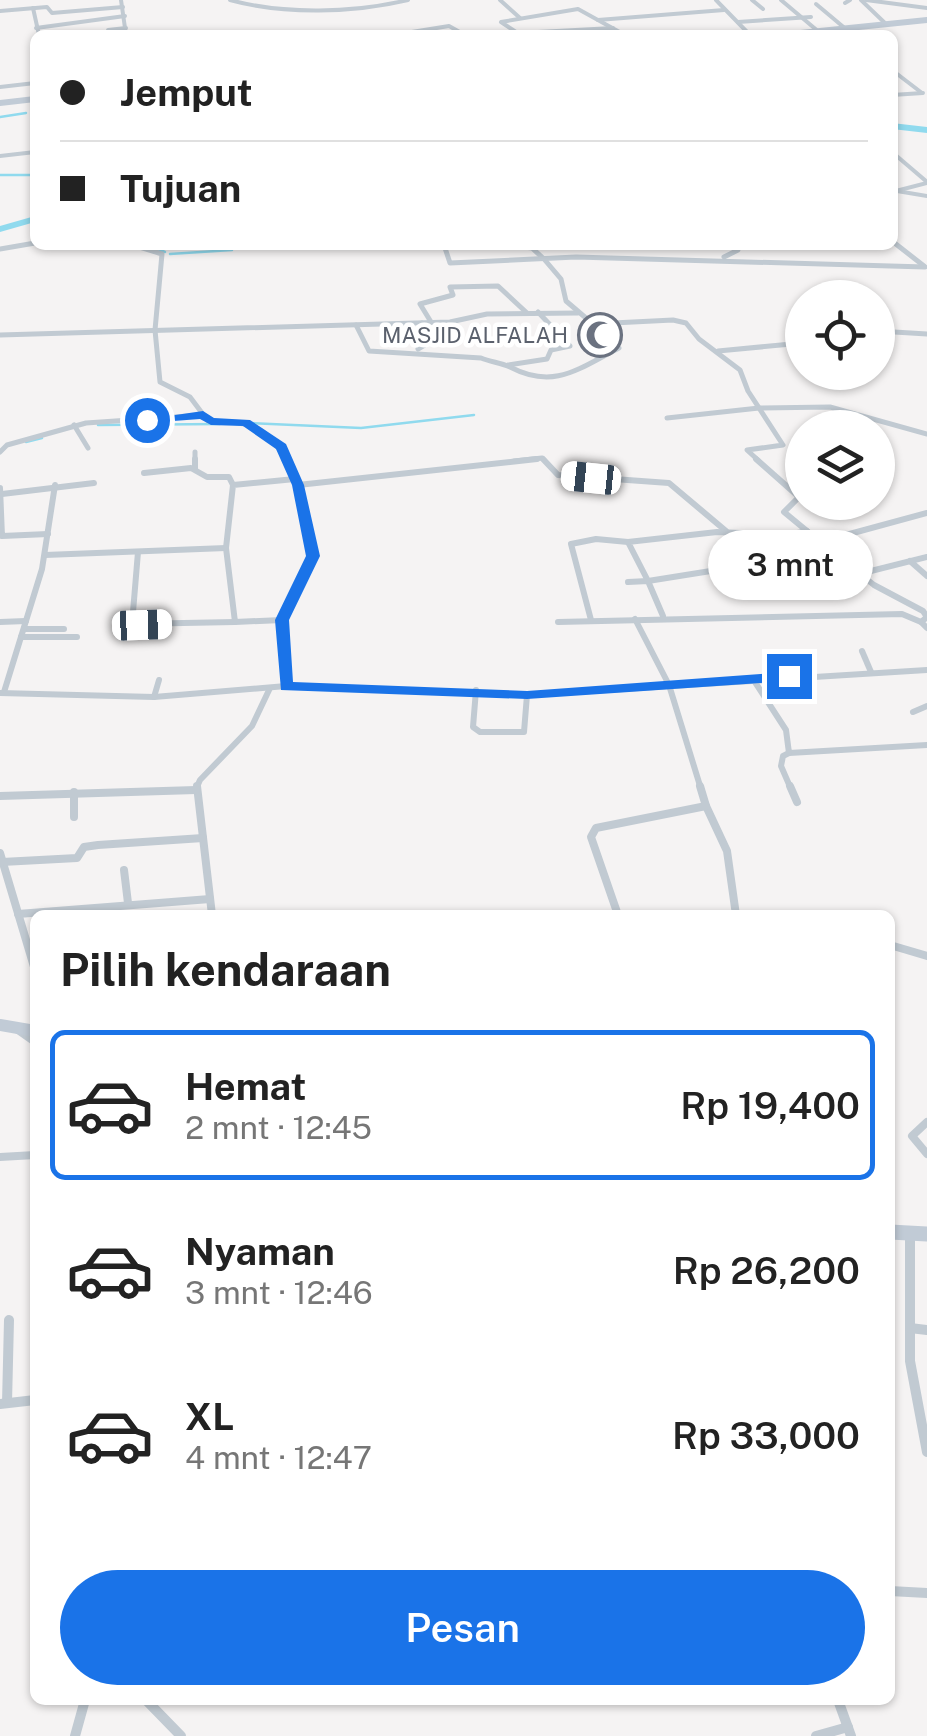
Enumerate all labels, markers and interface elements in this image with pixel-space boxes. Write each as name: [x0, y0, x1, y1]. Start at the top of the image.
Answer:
text: Jemput: [120, 70, 253, 115]
text: Tujuan: [120, 166, 241, 211]
map controls: [785, 280, 895, 520]
button: locate: [785, 280, 895, 390]
mosque icon: MASJID ALFALAH: [577, 312, 623, 358]
place label: MASJID ALFALAH: [382, 322, 568, 348]
route start: [125, 398, 170, 443]
button: layers: [785, 410, 895, 520]
car: [560, 460, 622, 496]
callout: 3 mnt: [706, 531, 872, 601]
text: 3 mnt: [747, 546, 834, 583]
car: [111, 609, 173, 641]
route end: [767, 654, 812, 699]
text: Pilih kendaraan: [60, 943, 391, 996]
icon: car: [65, 1060, 155, 1150]
text: Hemat: [185, 1064, 306, 1109]
text: Rp 19,400: [680, 1083, 860, 1128]
text: 2 mnt · 12:45: [185, 1109, 372, 1146]
icon: car: [65, 1225, 155, 1315]
text: Nyaman: [185, 1229, 335, 1274]
text: Rp 26,200: [673, 1248, 860, 1293]
text: 3 mnt · 12:46: [185, 1274, 373, 1311]
icon: car: [65, 1390, 155, 1480]
text: XL: [185, 1394, 234, 1439]
text: Rp 33,000: [672, 1413, 860, 1458]
text: 4 mnt · 12:47: [185, 1439, 372, 1476]
button: Pesan: [60, 1570, 865, 1685]

